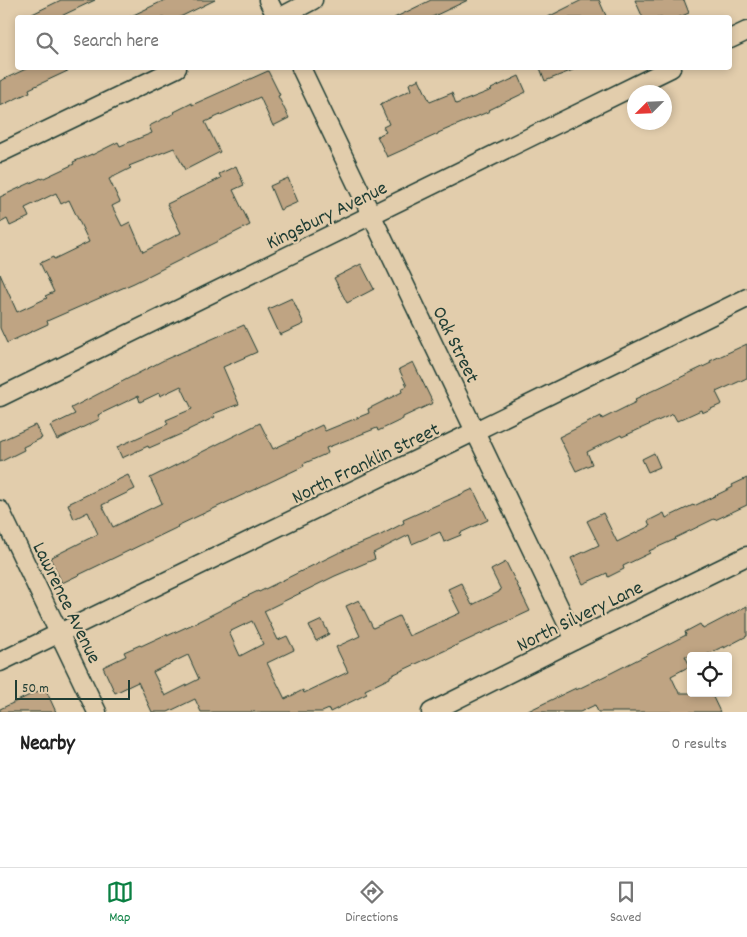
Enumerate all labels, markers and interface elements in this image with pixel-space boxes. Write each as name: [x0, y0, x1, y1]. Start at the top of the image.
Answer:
search box: [15, 15, 732, 70]
icon: search: [33, 29, 61, 57]
text: Search here: [73, 29, 159, 56]
north arrow: [627, 85, 672, 130]
street label: Kingsbury Avenue: [262, 175, 393, 258]
street label: Oak Street: [424, 302, 485, 388]
street label: North Franklin Street: [288, 417, 445, 513]
street label: Lawrence Avenue: [24, 538, 107, 669]
street label: North Silvery Lane: [512, 575, 648, 660]
map controls: [687, 652, 732, 697]
button: locate: [687, 652, 732, 697]
scale bar: [15, 677, 130, 700]
text: 50 m: [22, 679, 49, 699]
text: Nearby: [20, 730, 75, 760]
text: 0 results: [672, 733, 727, 756]
tab: Map: [106, 878, 134, 928]
tab: Directions: [345, 878, 398, 928]
tab: Saved: [610, 878, 641, 928]

